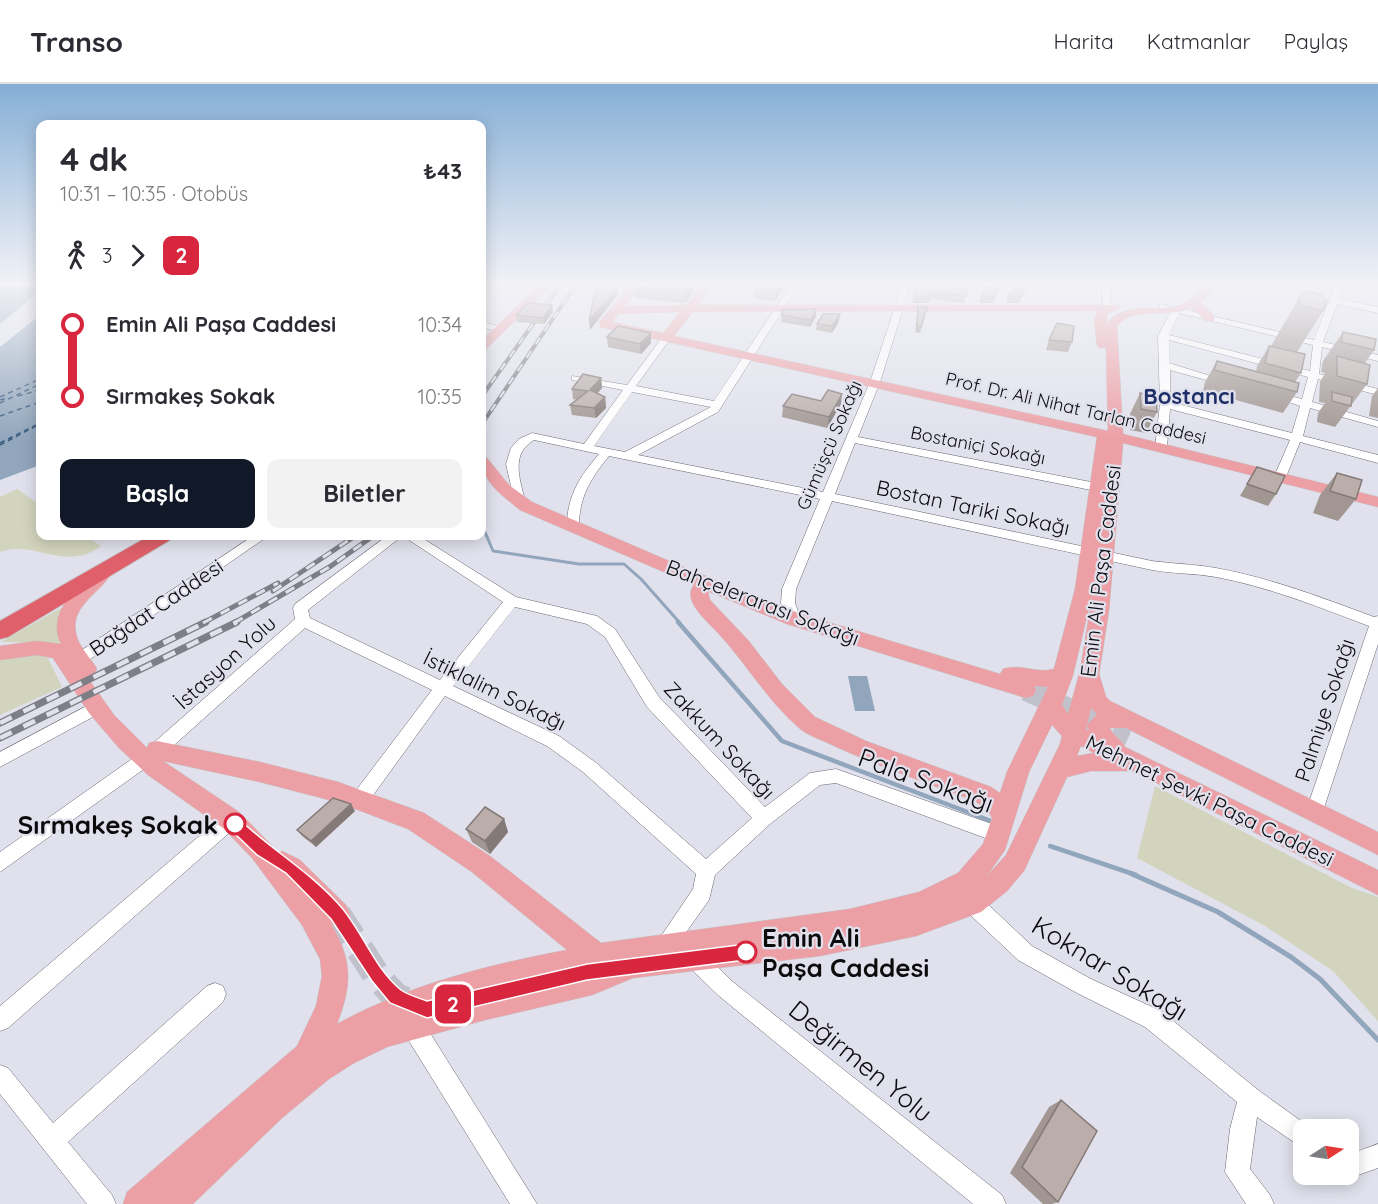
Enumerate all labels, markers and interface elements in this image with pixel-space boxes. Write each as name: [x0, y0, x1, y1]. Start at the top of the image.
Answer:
text: Transo: [30, 24, 123, 59]
text: Harita: [1054, 28, 1114, 54]
text: Katmanlar: [1147, 28, 1251, 54]
text: Paylaş: [1284, 28, 1348, 54]
text: 4 dk: [60, 138, 128, 179]
text: ₺43: [423, 157, 462, 185]
text: 10:31 – 10:35 · Otobüs: [60, 181, 248, 206]
icon: walk: [60, 239, 93, 272]
icon: forward: [121, 239, 154, 272]
text: 2: [175, 242, 187, 268]
text: 3: [102, 243, 112, 268]
text: Emin Ali Paşa Caddesi: [106, 310, 336, 338]
text: 10:34: [418, 312, 462, 337]
street label: Prof. Dr. Ali Nihat Tarlan Caddesi: [943, 367, 1209, 449]
street label: Gümüşçü Sokağı: [791, 377, 867, 513]
text: Sırmakeş Sokak: [106, 382, 275, 410]
district label: Bostancı: [1143, 382, 1235, 410]
text: 10:35: [418, 384, 462, 409]
street label: Bostaniçi Sokağı: [909, 421, 1047, 469]
button: Başla: [60, 459, 255, 528]
button: Biletler: [267, 459, 462, 528]
street label: Emin Ali Paşa Caddesi: [1074, 463, 1126, 679]
street label: Bostan Tariki Sokağı: [874, 474, 1072, 540]
street label: Bağdat Caddesi: [84, 553, 228, 661]
street label: Bahçelerarası Sokağı: [663, 553, 863, 651]
street label: İstasyon Yolu: [169, 610, 281, 714]
street label: Palmiye Sokağı: [1289, 635, 1359, 785]
street label: İstiklalim Sokağı: [419, 644, 571, 736]
street label: Zakkum Sokağı: [659, 676, 781, 804]
street label: Mehmet Şevki Paşa Caddesi: [1082, 729, 1338, 871]
street label: Pala Sokağı: [854, 740, 998, 820]
place label: Sırmakeş Sokak: [18, 808, 218, 841]
marker: Sırmakeş Sokak: [224, 813, 246, 835]
street label: Koknar Sokağı: [1026, 908, 1194, 1028]
place label: Emin Ali Paşa Caddesi: [762, 921, 929, 984]
marker: Emin Ali Paşa Caddesi: [735, 941, 757, 963]
line badge: 2: [434, 984, 472, 1024]
text: 2: [447, 991, 459, 1017]
street label: Değirmen Yolu: [782, 993, 940, 1129]
north arrow: [1293, 1119, 1359, 1185]
map controls: [1293, 1119, 1359, 1185]

